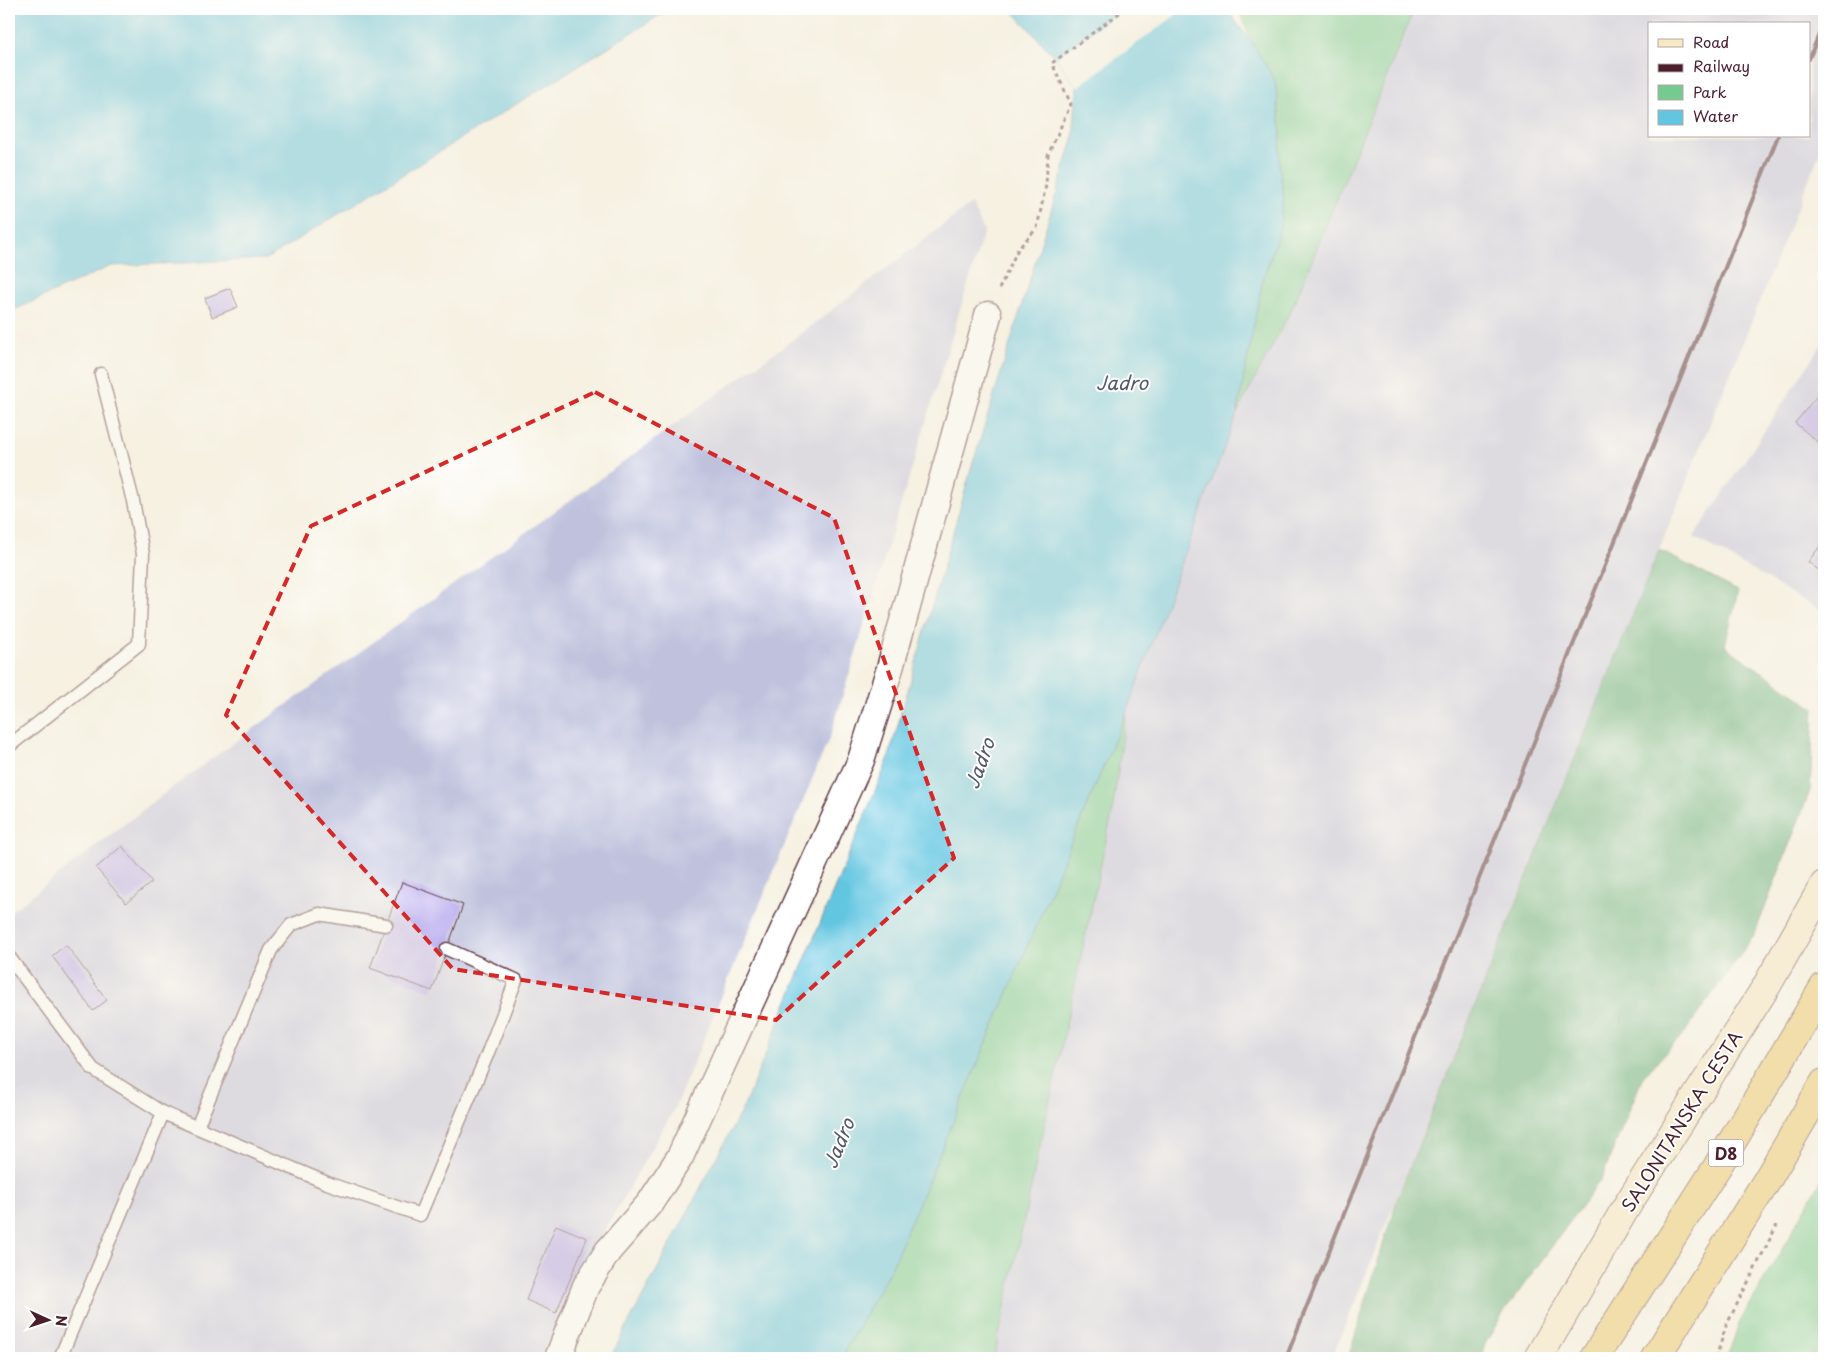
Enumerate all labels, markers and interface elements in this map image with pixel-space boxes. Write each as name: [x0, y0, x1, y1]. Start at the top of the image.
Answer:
legend: [1648, 22, 1810, 138]
text: Road: [1693, 30, 1729, 53]
text: Railway: [1693, 54, 1750, 77]
text: Park: [1693, 80, 1727, 103]
text: Water: [1693, 104, 1738, 127]
water label: Jadro: [1096, 368, 1149, 396]
water label: Jadro: [957, 732, 1002, 792]
street label: SALONITANSKA CESTA: [1614, 1025, 1748, 1217]
water label: Jadro: [815, 1112, 861, 1172]
road number: D8: [1708, 1140, 1744, 1166]
north arrow: [22, 1294, 72, 1344]
text: N: [51, 1315, 72, 1327]

